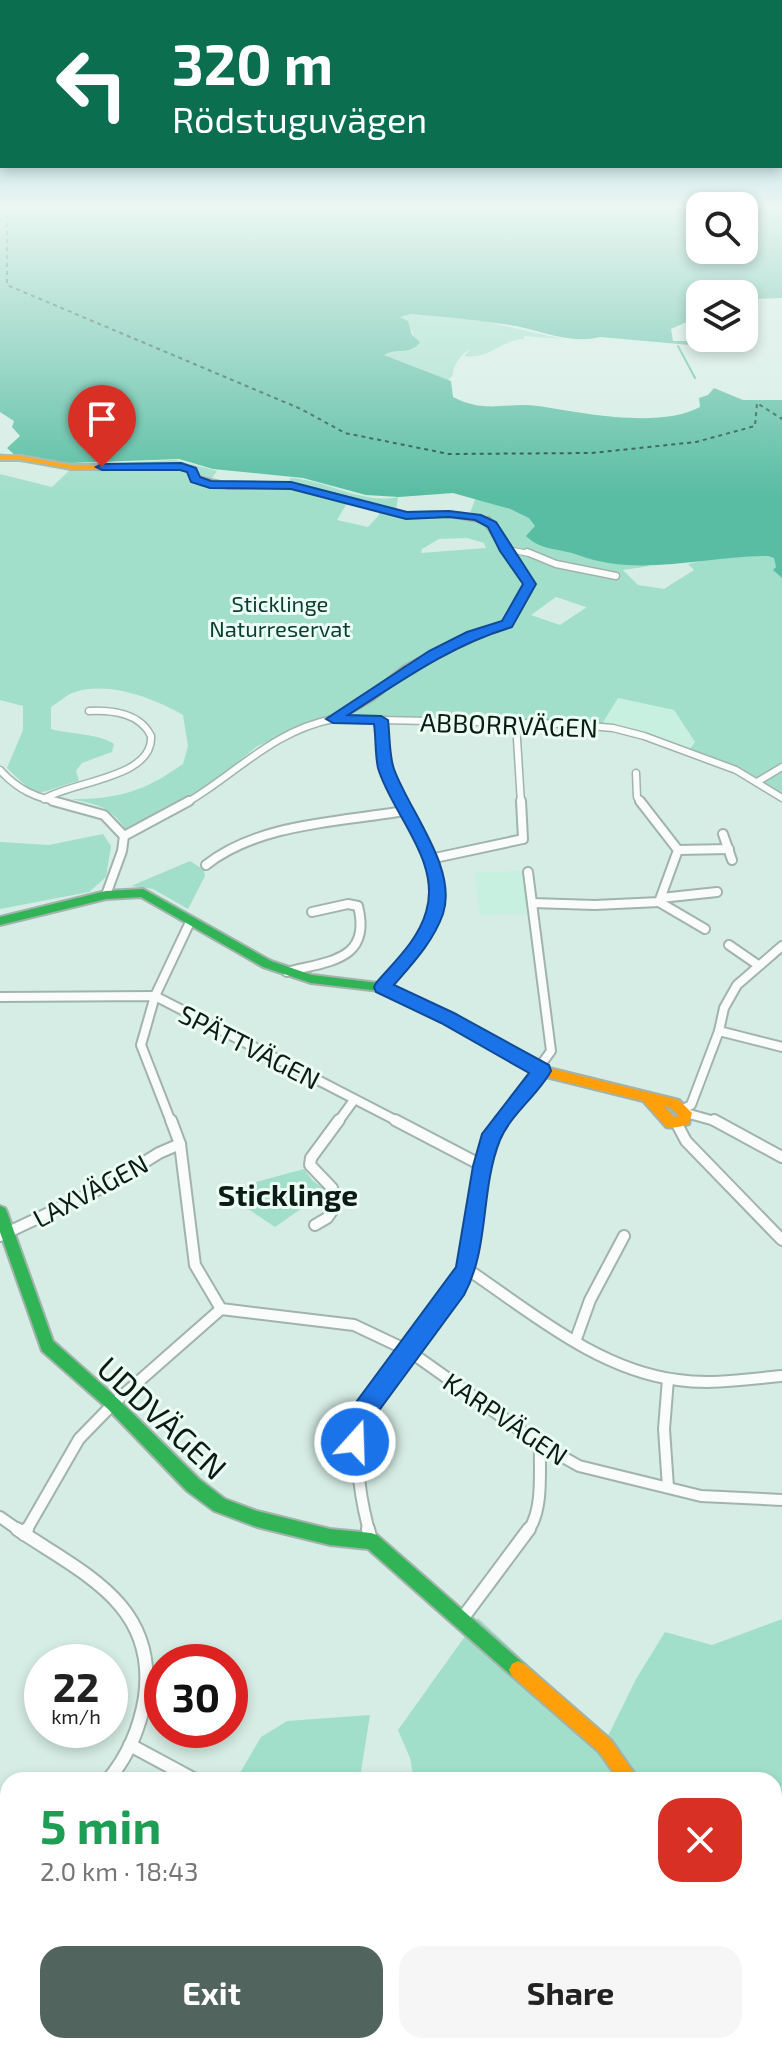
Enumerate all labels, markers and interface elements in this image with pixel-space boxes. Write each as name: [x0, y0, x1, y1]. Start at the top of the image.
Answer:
text: 320 m: [172, 29, 333, 96]
icon: left: [40, 32, 144, 136]
text: Rödstuguvägen: [172, 97, 427, 140]
map controls: [686, 192, 758, 352]
button: search: [686, 192, 758, 264]
button: layers: [686, 280, 758, 352]
pin: [68, 385, 136, 467]
icon: arrive: [80, 397, 124, 441]
park label: Sticklinge Naturreservat: [209, 590, 351, 641]
street label: ABBORRVÄGEN: [419, 705, 599, 743]
street label: SPÄTTVÄGEN: [174, 997, 326, 1095]
street label: LAXVÄGEN: [27, 1147, 153, 1233]
district label: Sticklinge: [218, 1176, 358, 1212]
street label: UDDVÄGEN: [91, 1348, 235, 1486]
street label: KARPVÄGEN: [438, 1365, 574, 1471]
position arrow: [313, 1400, 397, 1484]
speed limit sign: 30: [144, 1644, 248, 1748]
text: 22: [53, 1662, 99, 1710]
text: km/h: [51, 1704, 101, 1728]
text: 5 min: [40, 1796, 161, 1854]
button: close: [658, 1798, 742, 1882]
text: 2.0 km · 18:43: [40, 1855, 199, 1886]
button: Exit: [40, 1946, 383, 2038]
button: Share: [399, 1946, 742, 2038]

